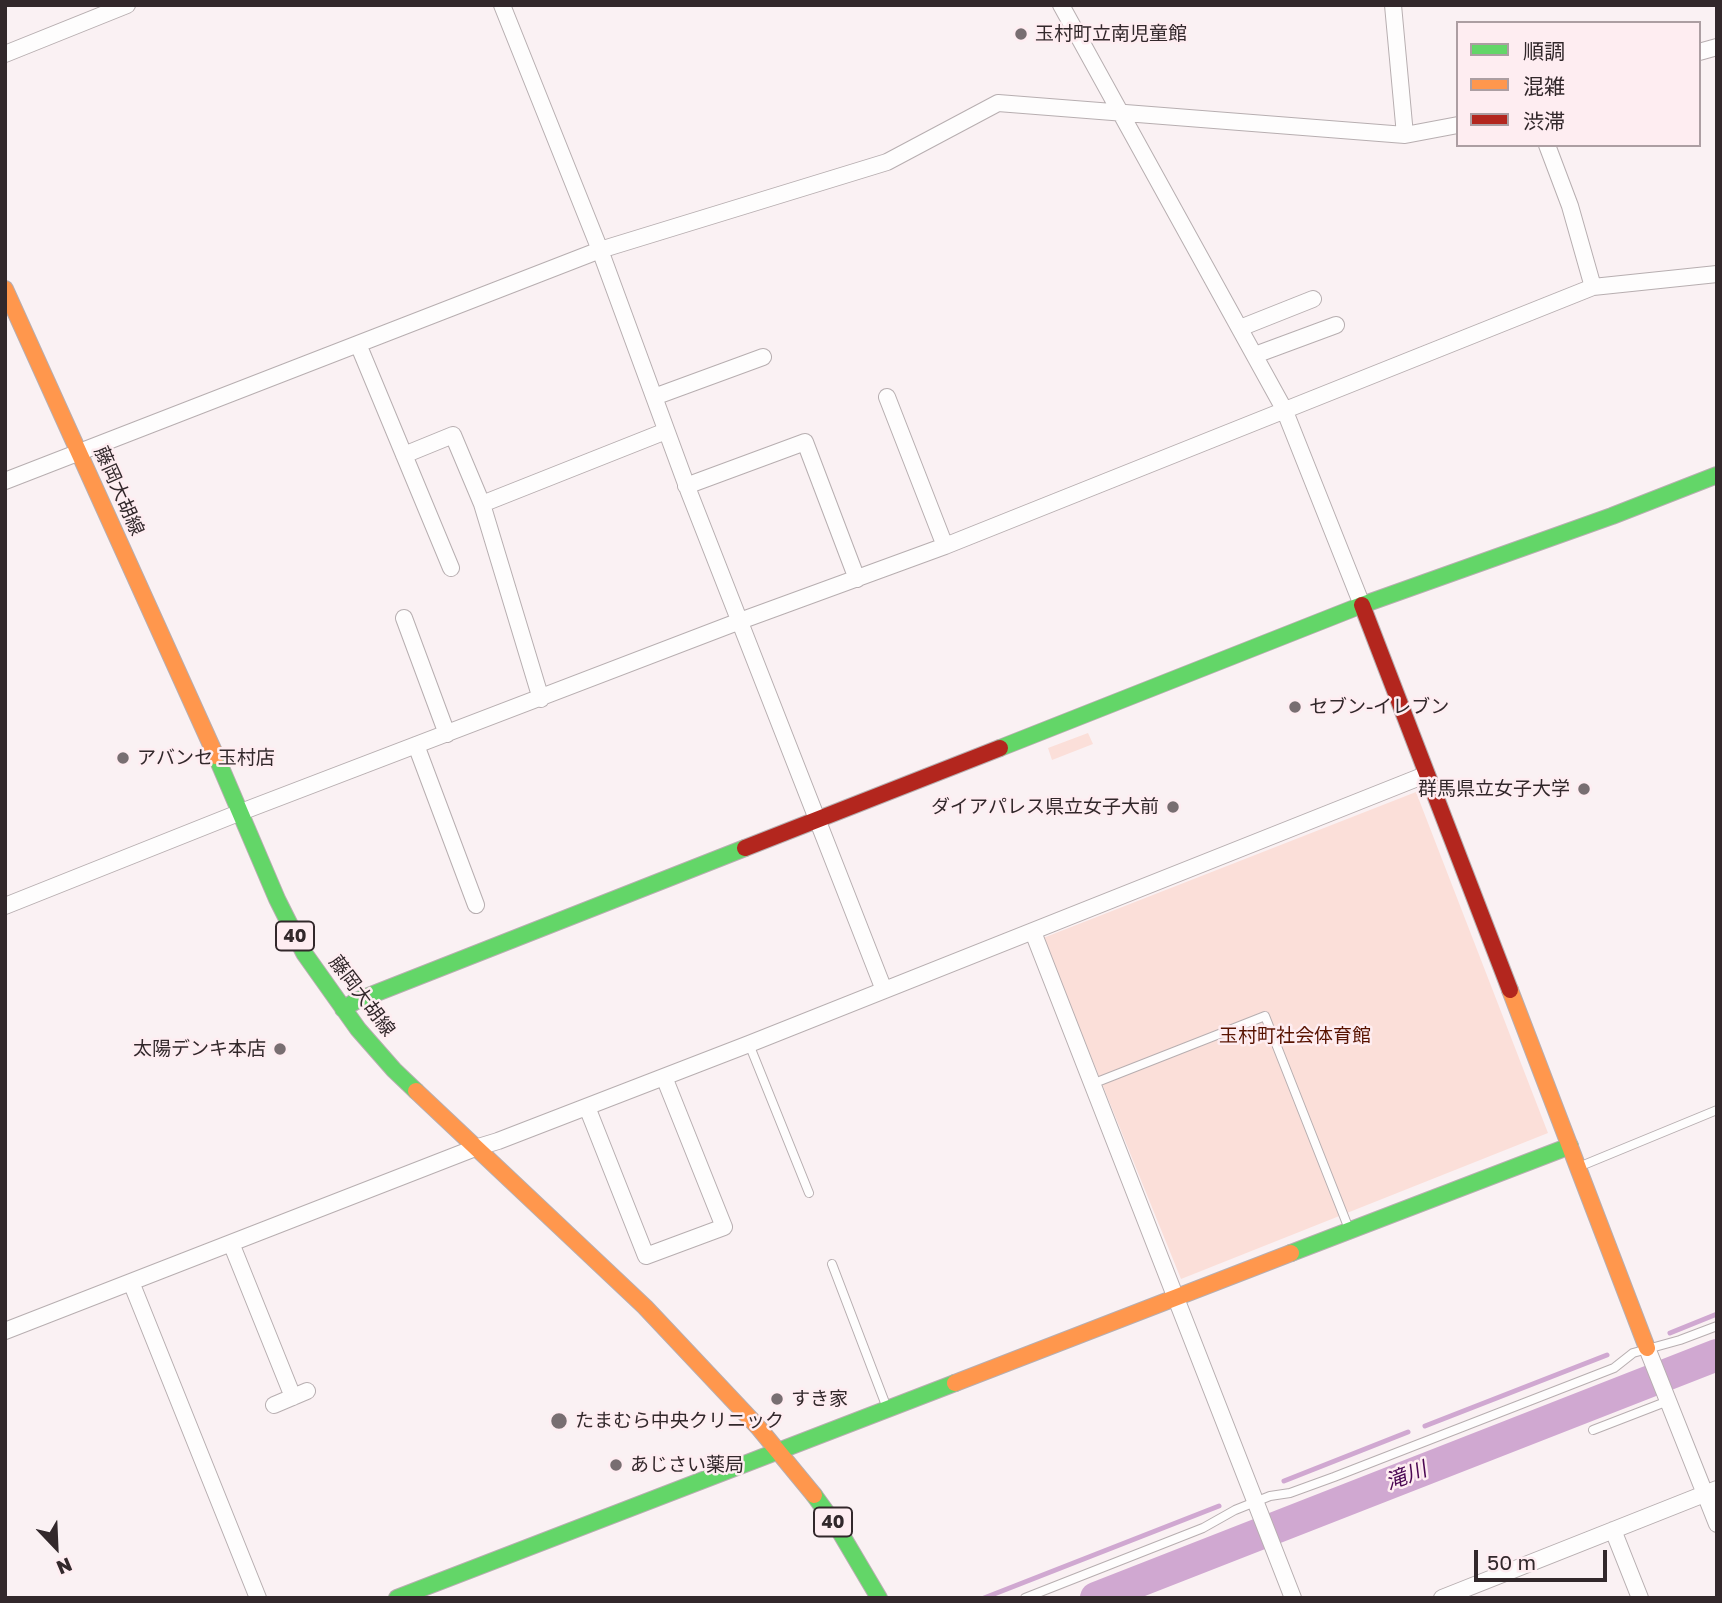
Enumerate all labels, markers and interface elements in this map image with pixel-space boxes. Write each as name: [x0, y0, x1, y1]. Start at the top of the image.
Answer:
legend: [1456, 21, 1701, 147]
place label: 玉村町立南児童館: [1035, 23, 1187, 45]
marker: 玉村町立南児童館: [1013, 26, 1029, 42]
text: 順調: [1523, 38, 1565, 64]
text: 混雑: [1523, 73, 1565, 99]
text: 渋滞: [1523, 108, 1565, 134]
street label: 藤岡大胡線: [89, 443, 149, 539]
place label: セブン-イレブン: [1309, 696, 1449, 718]
marker: セブン-イレブン: [1287, 699, 1303, 715]
place label: アバンセ 玉村店: [137, 747, 275, 769]
marker: アバンセ 玉村店: [115, 750, 131, 766]
place label: 群馬県立女子大学: [1418, 778, 1570, 800]
marker: 群馬県立女子大学: [1576, 781, 1592, 797]
place label: ダイアパレス県立女子大前: [931, 796, 1159, 818]
marker: ダイアパレス県立女子大前: [1165, 799, 1181, 815]
road number: 40: [276, 922, 314, 951]
street label: 藤岡大胡線: [324, 951, 400, 1041]
park label: 玉村町社会体育館: [1219, 1025, 1371, 1047]
place label: 太陽デンキ本店: [133, 1038, 266, 1060]
marker: 太陽デンキ本店: [272, 1041, 288, 1057]
place label: すき家: [791, 1388, 848, 1410]
marker: すき家: [769, 1391, 785, 1407]
place label: たまむら中央クリニック: [575, 1410, 784, 1432]
marker: たまむら中央クリニック: [549, 1411, 569, 1431]
place label: あじさい薬局: [630, 1454, 744, 1476]
marker: あじさい薬局: [608, 1457, 624, 1473]
water label: 滝川: [1382, 1457, 1430, 1495]
road number: 40: [814, 1507, 852, 1536]
north arrow: [21, 1512, 91, 1582]
scale bar: [1477, 1536, 1610, 1580]
text: 50 m: [1487, 1549, 1536, 1575]
text: N: [53, 1553, 76, 1580]

